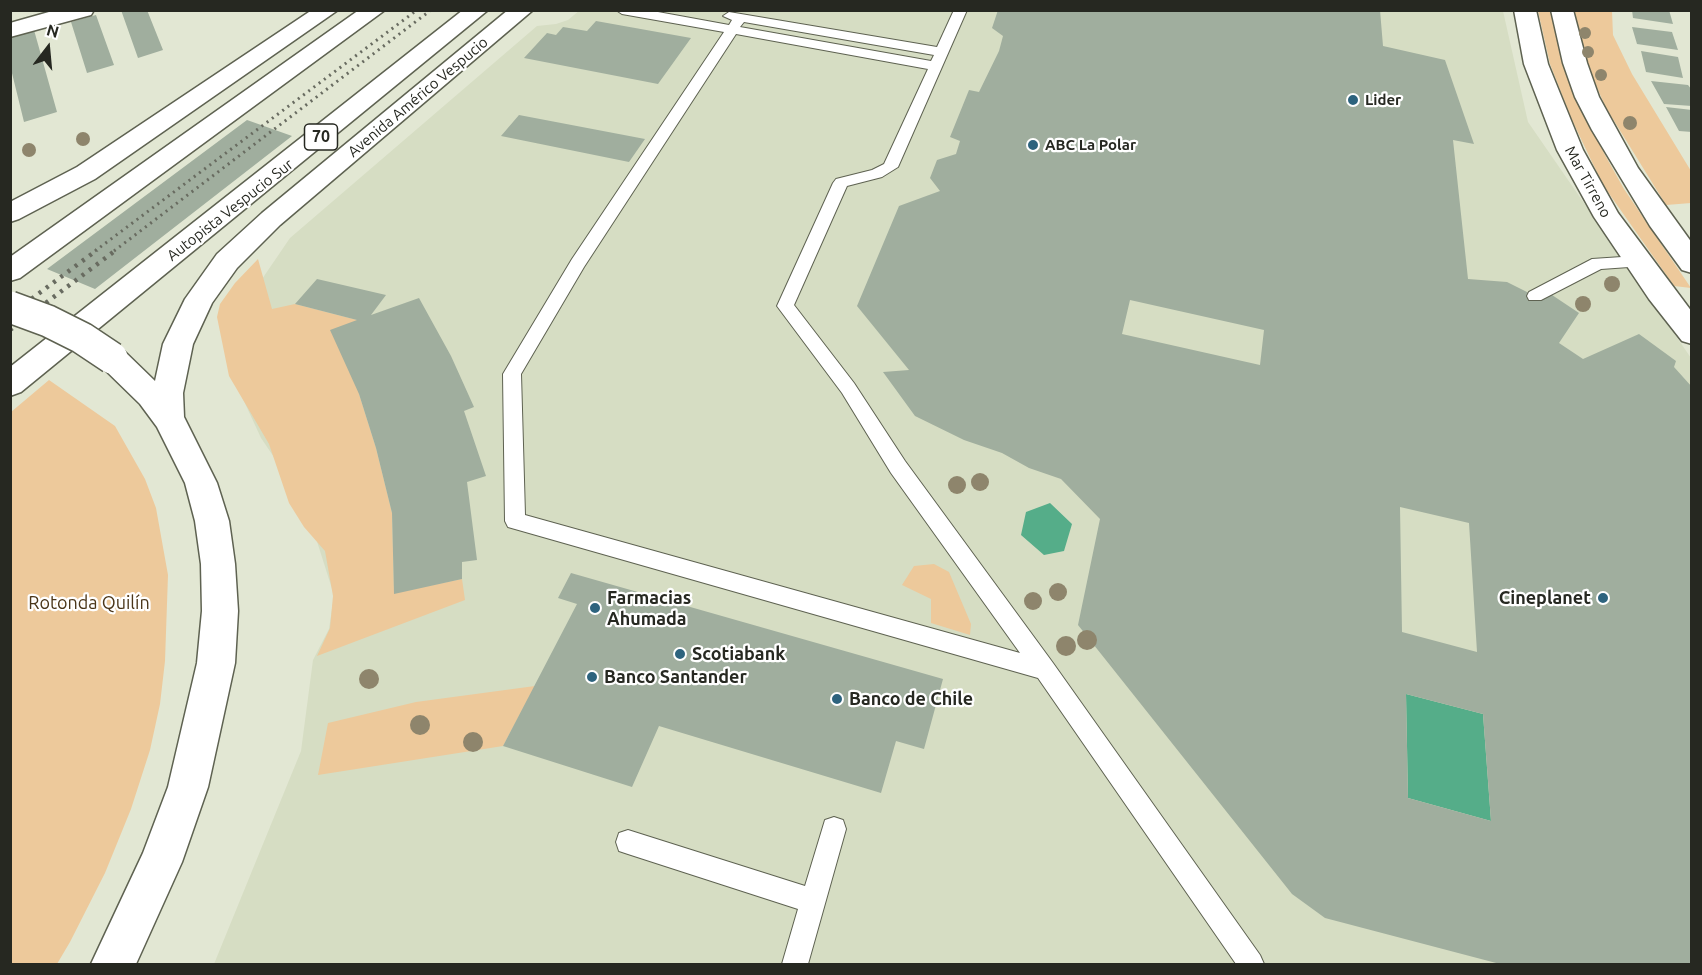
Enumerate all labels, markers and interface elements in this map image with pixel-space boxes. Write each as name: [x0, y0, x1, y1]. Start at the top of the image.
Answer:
north arrow: [18, 18, 78, 78]
text: N: [45, 20, 61, 41]
street label: Avenida Américo Vespucio: [344, 33, 492, 161]
place label: Lider: [1365, 91, 1401, 109]
marker: Lider: [1346, 93, 1360, 107]
road number: 70: [304, 124, 338, 150]
place label: ABC La Polar: [1045, 136, 1136, 154]
marker: ABC La Polar: [1026, 138, 1040, 152]
street label: Mar Tirreno: [1561, 143, 1615, 221]
street label: Autopista Vespucio Sur: [163, 155, 297, 265]
place label: Farmacias Ahumada: [607, 587, 691, 630]
place label: Cineplanet: [1499, 587, 1591, 609]
marker: Cineplanet: [1596, 591, 1610, 605]
park label: Rotonda Quilín: [28, 592, 150, 614]
marker: Farmacias Ahumada: [588, 601, 602, 615]
place label: Scotiabank: [692, 643, 785, 665]
marker: Scotiabank: [673, 647, 687, 661]
place label: Banco Santander: [604, 666, 747, 688]
marker: Banco Santander: [585, 670, 599, 684]
place label: Banco de Chile: [849, 688, 973, 710]
marker: Banco de Chile: [830, 692, 844, 706]

